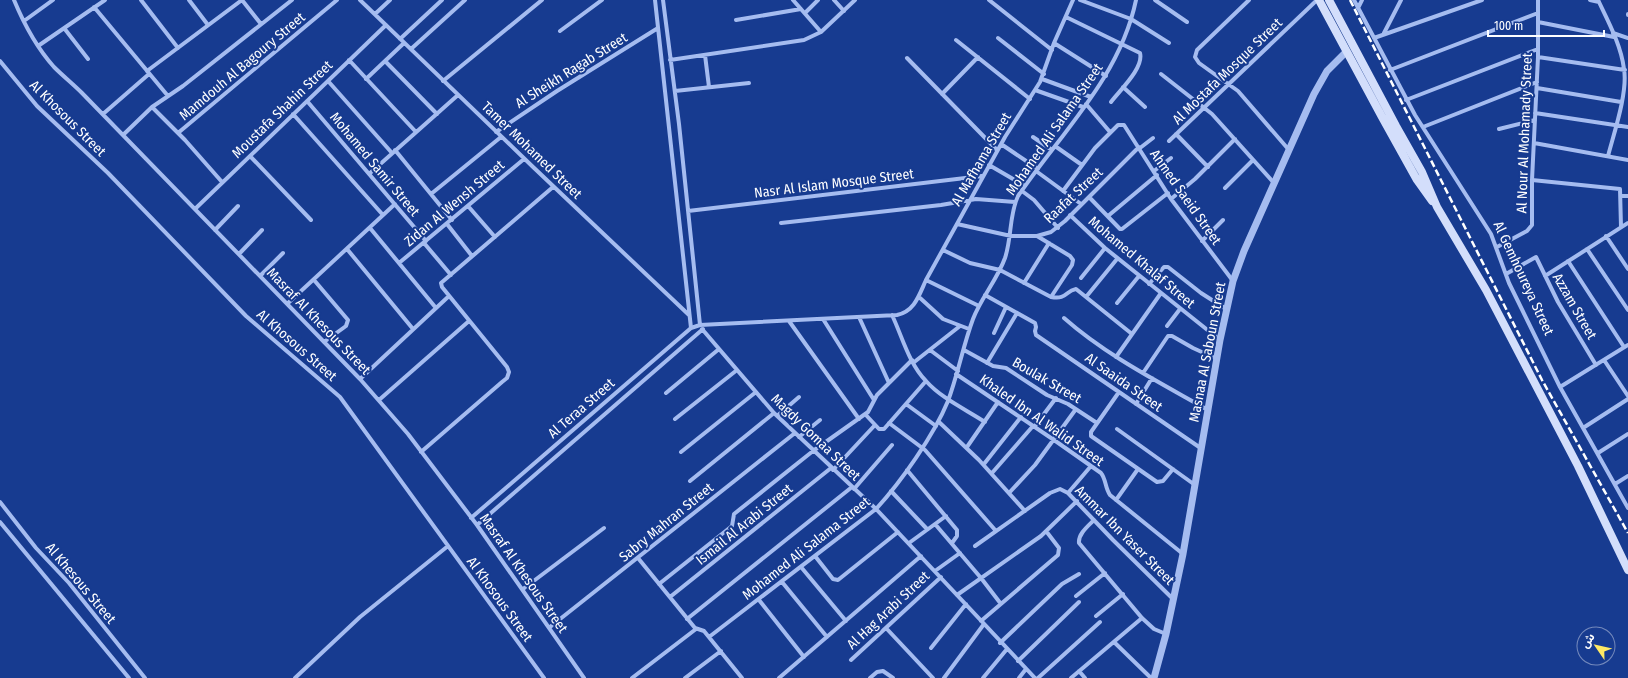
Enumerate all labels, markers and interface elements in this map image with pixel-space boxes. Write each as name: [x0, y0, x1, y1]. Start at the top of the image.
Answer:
street label: Mamdouh Al Bagoury Street: [176, 8, 309, 124]
scale bar: [1488, 12, 1604, 38]
street label: Al Mostafa Mosque Street: [1169, 14, 1286, 128]
text: 100 m: [1494, 19, 1523, 33]
street label: Al Sheikh Ragab Street: [512, 29, 631, 112]
street label: Al Nour Al Mohamady Street: [1513, 52, 1536, 214]
street label: Moustafa Shahin Street: [229, 57, 336, 162]
street label: Mohamed Ali Salama Street: [1002, 60, 1107, 199]
street label: Al Khosous Street: [26, 77, 110, 160]
street label: Tamer Mohamed Street: [478, 98, 586, 203]
street label: Mohamed Samir Street: [326, 109, 423, 220]
street label: Al Mafhama Street: [948, 109, 1015, 209]
street label: Ahmed Saeid Street: [1146, 146, 1225, 249]
street label: Zidan Al Wensh Street: [401, 156, 508, 250]
street label: Raafat Street: [1040, 164, 1107, 227]
street label: Nasr Al Islam Mosque Street: [753, 165, 915, 202]
street label: Mohamed Khalaf Street: [1085, 213, 1199, 312]
street label: Al Gemhoureya Street: [1490, 218, 1558, 338]
street label: Masraf Al Khesous Street: [263, 264, 374, 379]
street label: Azzam Street: [1549, 270, 1601, 343]
street label: Masnaa Al Saboun Street: [1186, 280, 1229, 424]
street label: Al Khosous Street: [253, 306, 341, 385]
street label: Al Saaida Street: [1082, 349, 1166, 416]
street label: Boulak Street: [1009, 354, 1085, 407]
street label: Khaled Ibn Al Walid Street: [976, 371, 1108, 470]
street label: Al Teraa Street: [545, 375, 618, 442]
street label: Magdy Gomaa Street: [767, 390, 864, 485]
street label: Sabry Mahran Street: [616, 479, 717, 566]
street label: Ismail Al Arabi Street: [693, 480, 796, 569]
street label: Ammar Ibn Yaser Street: [1071, 482, 1178, 589]
street label: Mohamed Ali Salama Street: [739, 493, 874, 604]
street label: Masraf Al Khesous Street: [476, 510, 572, 637]
street label: Al Khesous Street: [42, 539, 120, 628]
street label: Al Khosous Street: [463, 553, 536, 645]
street label: Al Hag Arabi Street: [843, 567, 933, 653]
north arrow: [1576, 626, 1616, 666]
text: ش: [1579, 631, 1598, 651]

